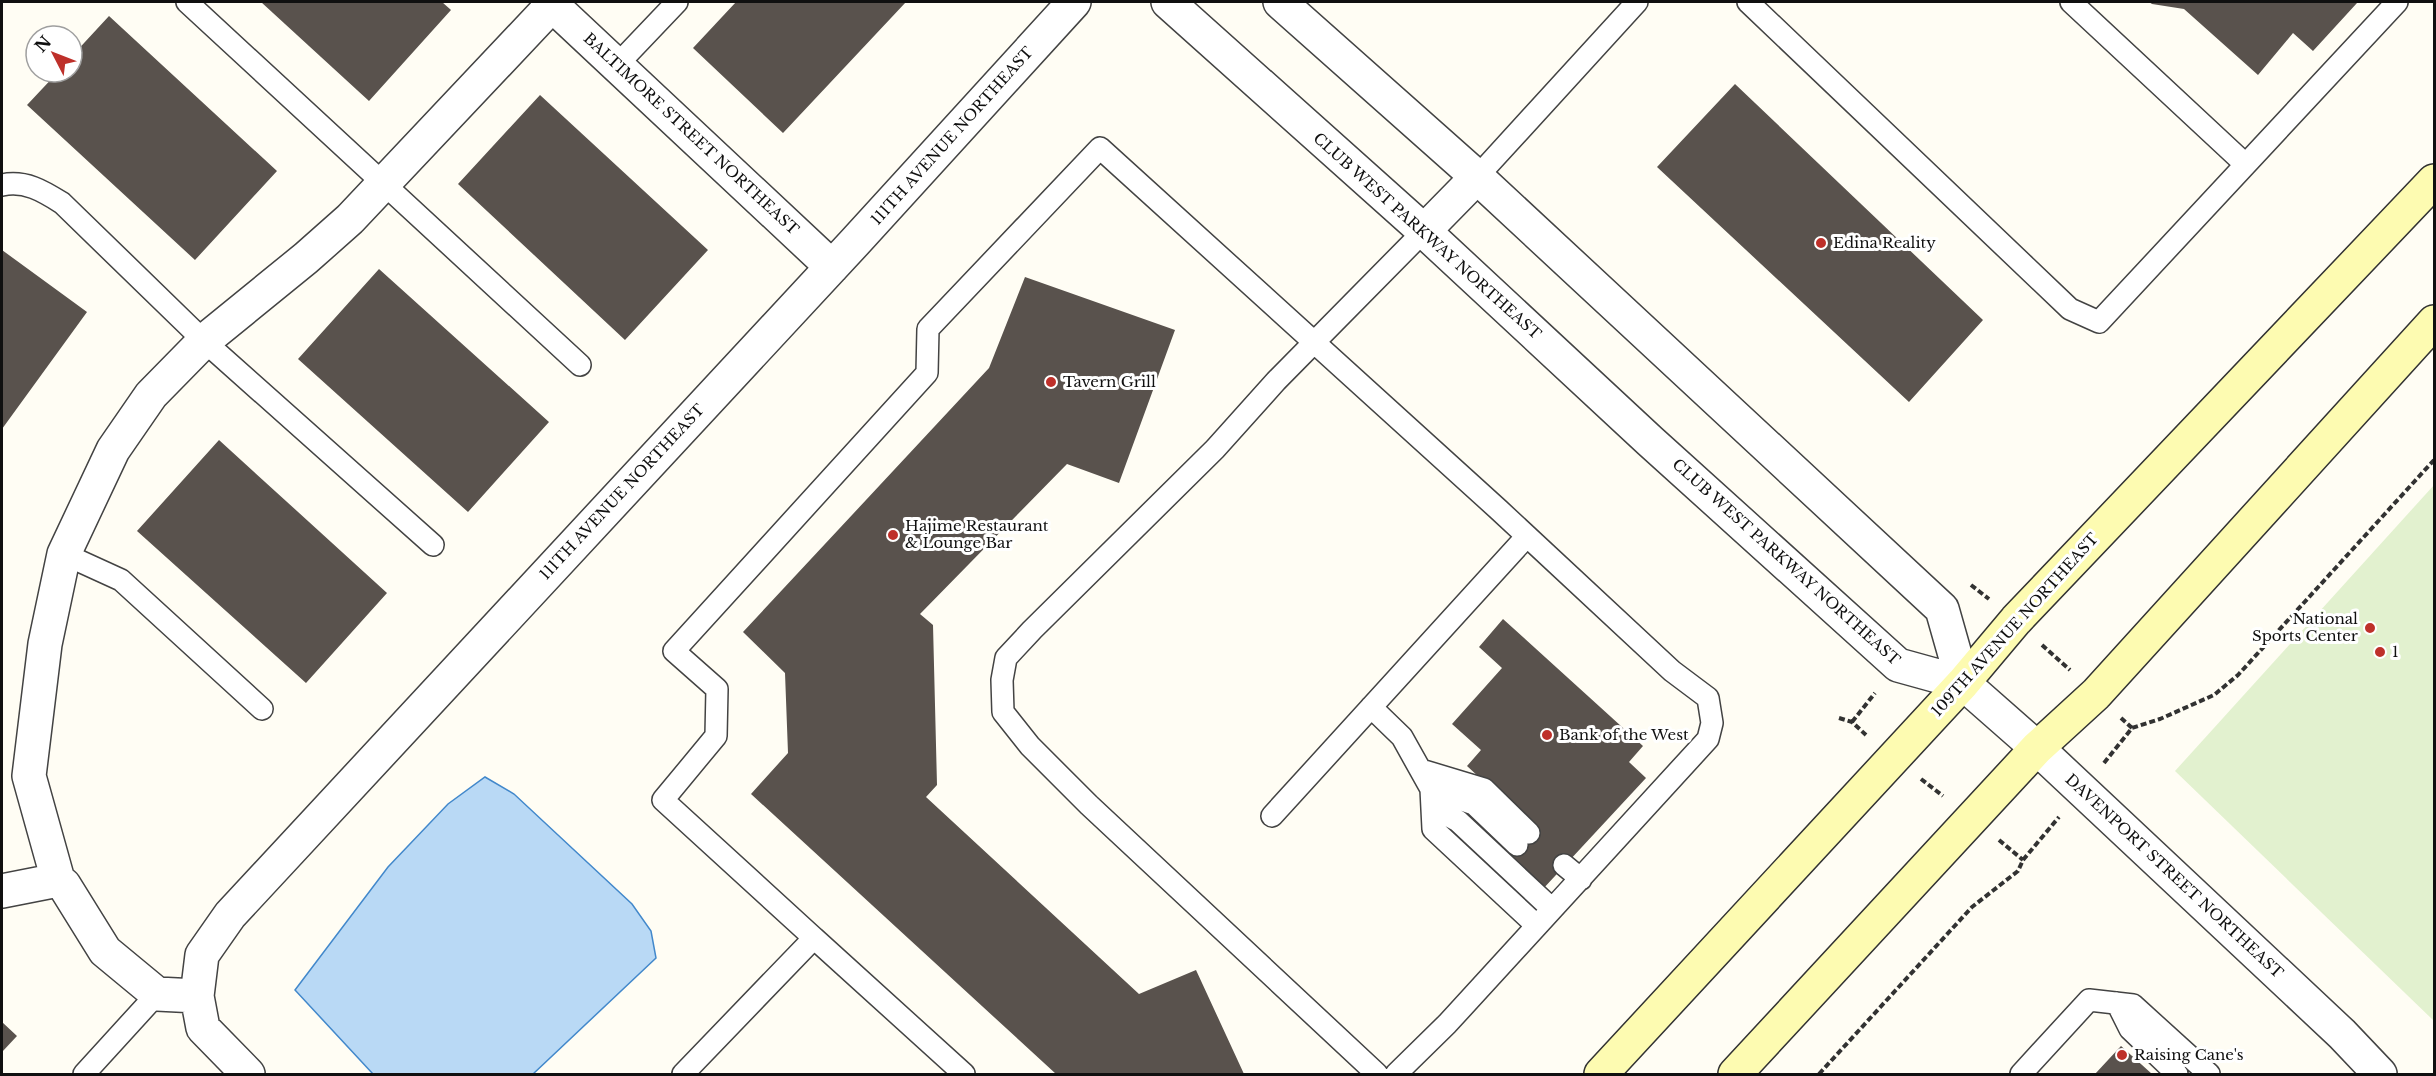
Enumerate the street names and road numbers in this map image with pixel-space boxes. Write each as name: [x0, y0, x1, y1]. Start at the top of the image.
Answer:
street label: BALTIMORE STREET NORTHEAST: [580, 29, 803, 239]
street label: 111TH AVENUE NORTHEAST: [867, 43, 1037, 229]
street label: CLUB WEST PARKWAY NORTHEAST: [1310, 128, 1545, 343]
street label: 111TH AVENUE NORTHEAST: [535, 400, 708, 583]
street label: CLUB WEST PARKWAY NORTHEAST: [1669, 454, 1904, 669]
street label: 109TH AVENUE NORTHEAST: [1927, 529, 2102, 720]
street label: DAVENPORT STREET NORTHEAST: [2061, 769, 2287, 982]

